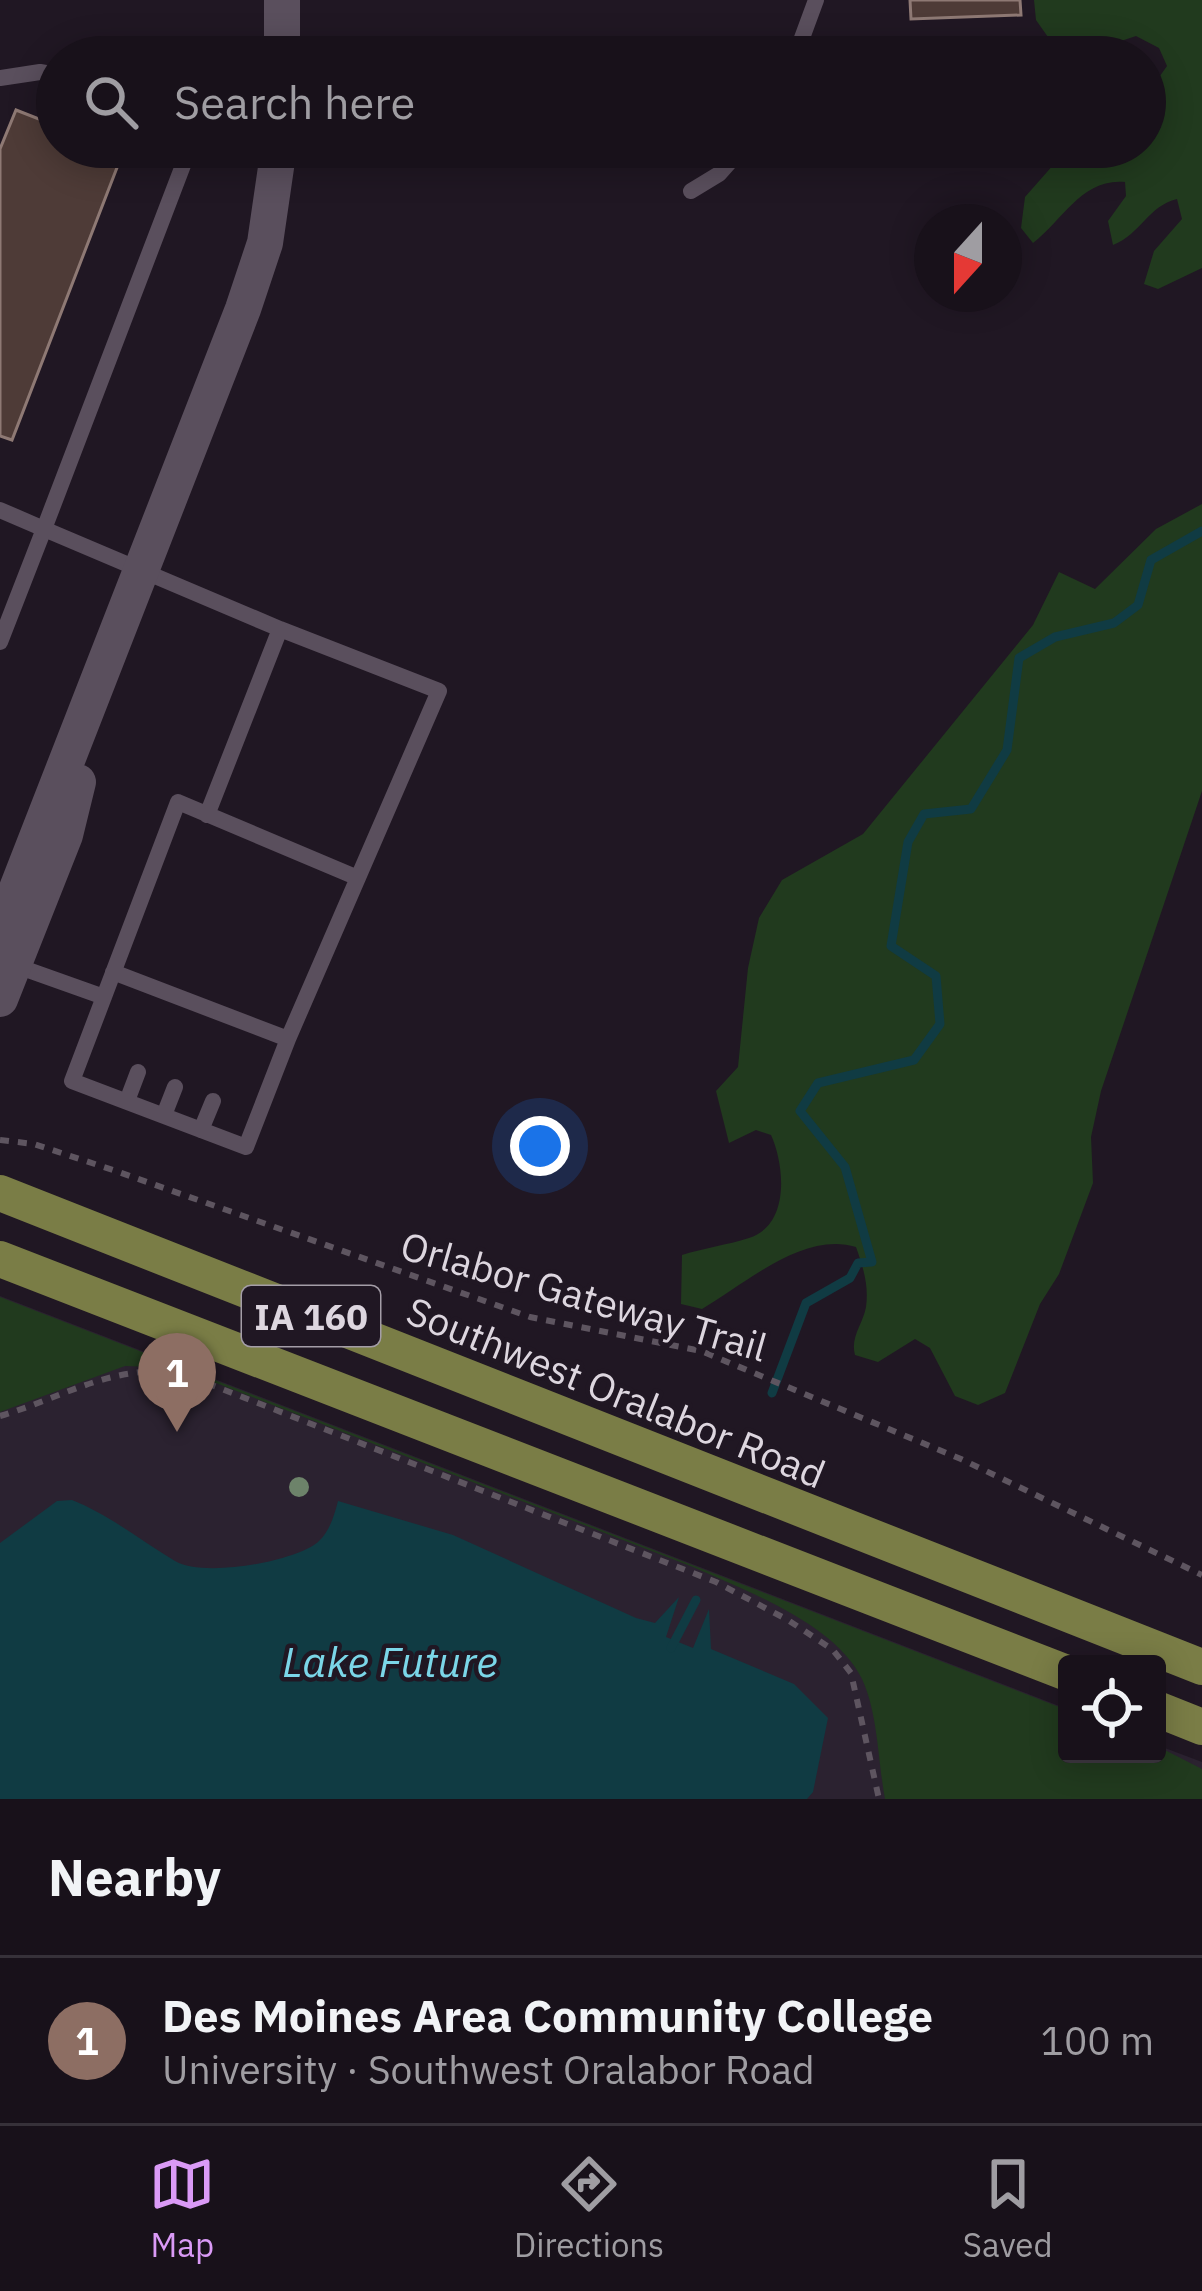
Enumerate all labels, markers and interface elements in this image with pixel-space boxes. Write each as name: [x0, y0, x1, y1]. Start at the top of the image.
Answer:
search box: [36, 36, 1166, 168]
icon: search: [78, 69, 144, 135]
text: Search here: [174, 73, 415, 131]
north arrow: [914, 204, 1022, 312]
your location: [510, 1116, 570, 1176]
street label: Orlabor Gateway Trail: [395, 1219, 773, 1373]
street label: Southwest Oralabor Road: [399, 1285, 833, 1499]
road number: IA 160: [242, 1286, 380, 1346]
pin: 1: [138, 1333, 216, 1432]
water label: Lake Future: [282, 1634, 498, 1689]
map controls: [1058, 1655, 1166, 1763]
button: locate: [1058, 1655, 1166, 1763]
text: Nearby: [48, 1844, 221, 1910]
text: Des Moines Area Community College: [162, 1986, 933, 2044]
text: 1: [75, 2015, 99, 2066]
text: 100 m: [1041, 2015, 1154, 2066]
text: University · Southwest Oralabor Road: [162, 2044, 815, 2095]
tab: Map: [149, 2151, 215, 2266]
tab: Directions: [514, 2151, 664, 2266]
tab: Saved: [963, 2151, 1053, 2266]

